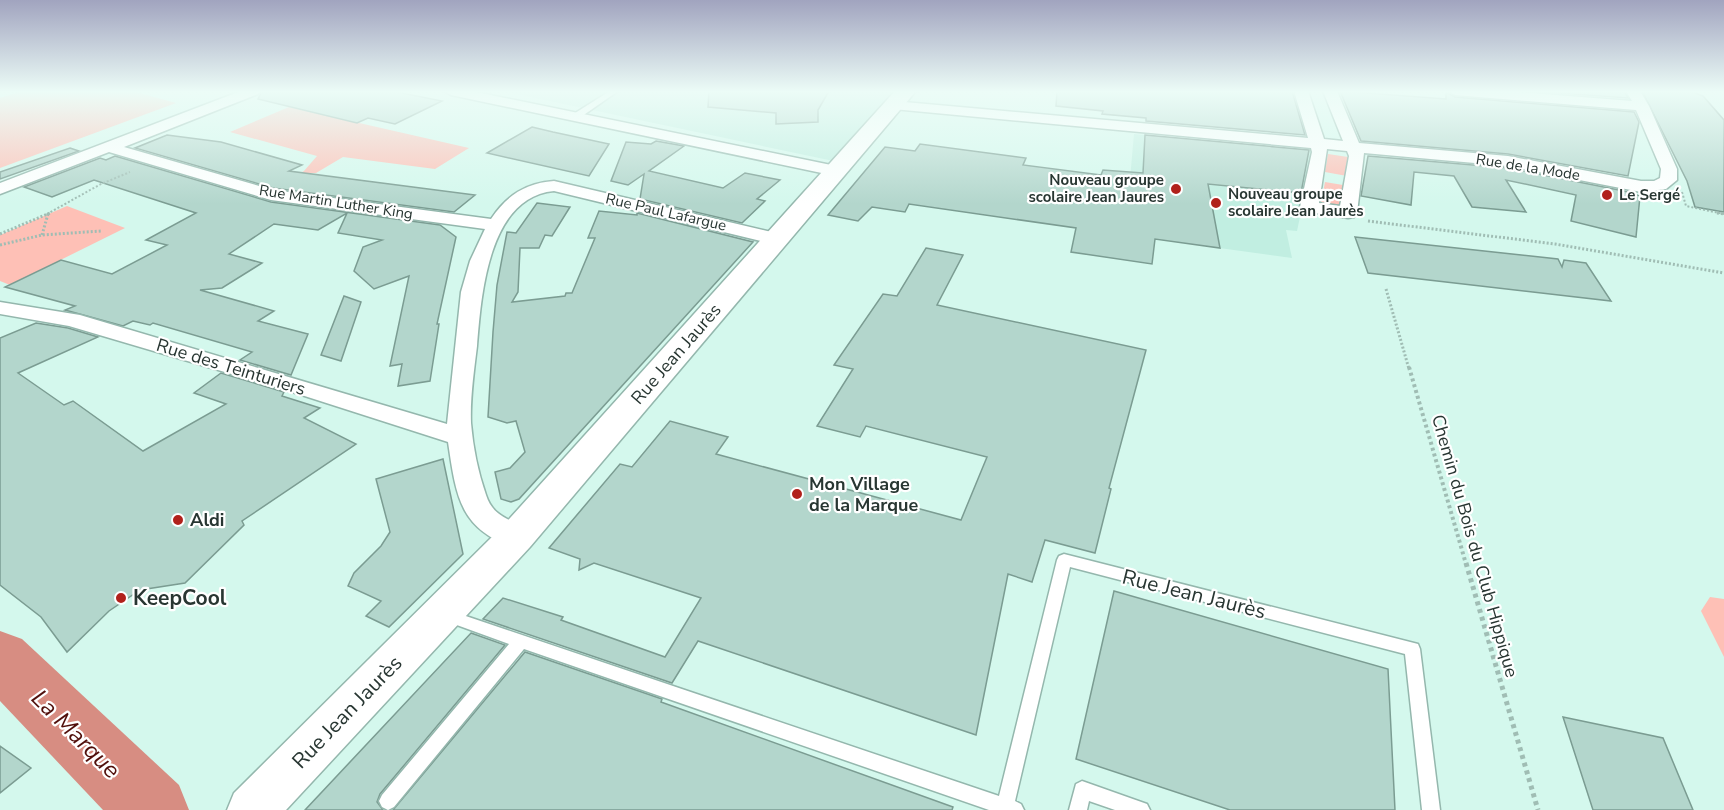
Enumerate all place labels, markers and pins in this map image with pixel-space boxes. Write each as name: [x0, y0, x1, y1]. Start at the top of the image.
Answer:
place label: Nouveau groupe scolaire Jean Jaures: [1028, 170, 1164, 207]
marker: Nouveau groupe scolaire Jean Jaures: [1169, 182, 1183, 196]
place label: Nouveau groupe scolaire Jean Jaurès: [1228, 184, 1364, 221]
place label: Le Sergé: [1619, 185, 1680, 205]
marker: Le Sergé: [1600, 188, 1614, 202]
marker: Nouveau groupe scolaire Jean Jaurès: [1209, 196, 1223, 210]
place label: Mon Village de la Marque: [809, 472, 918, 517]
marker: Mon Village de la Marque: [790, 487, 804, 501]
place label: Aldi: [190, 508, 224, 532]
marker: Aldi: [171, 513, 185, 527]
place label: KeepCool: [133, 584, 227, 612]
marker: KeepCool: [114, 591, 128, 605]

